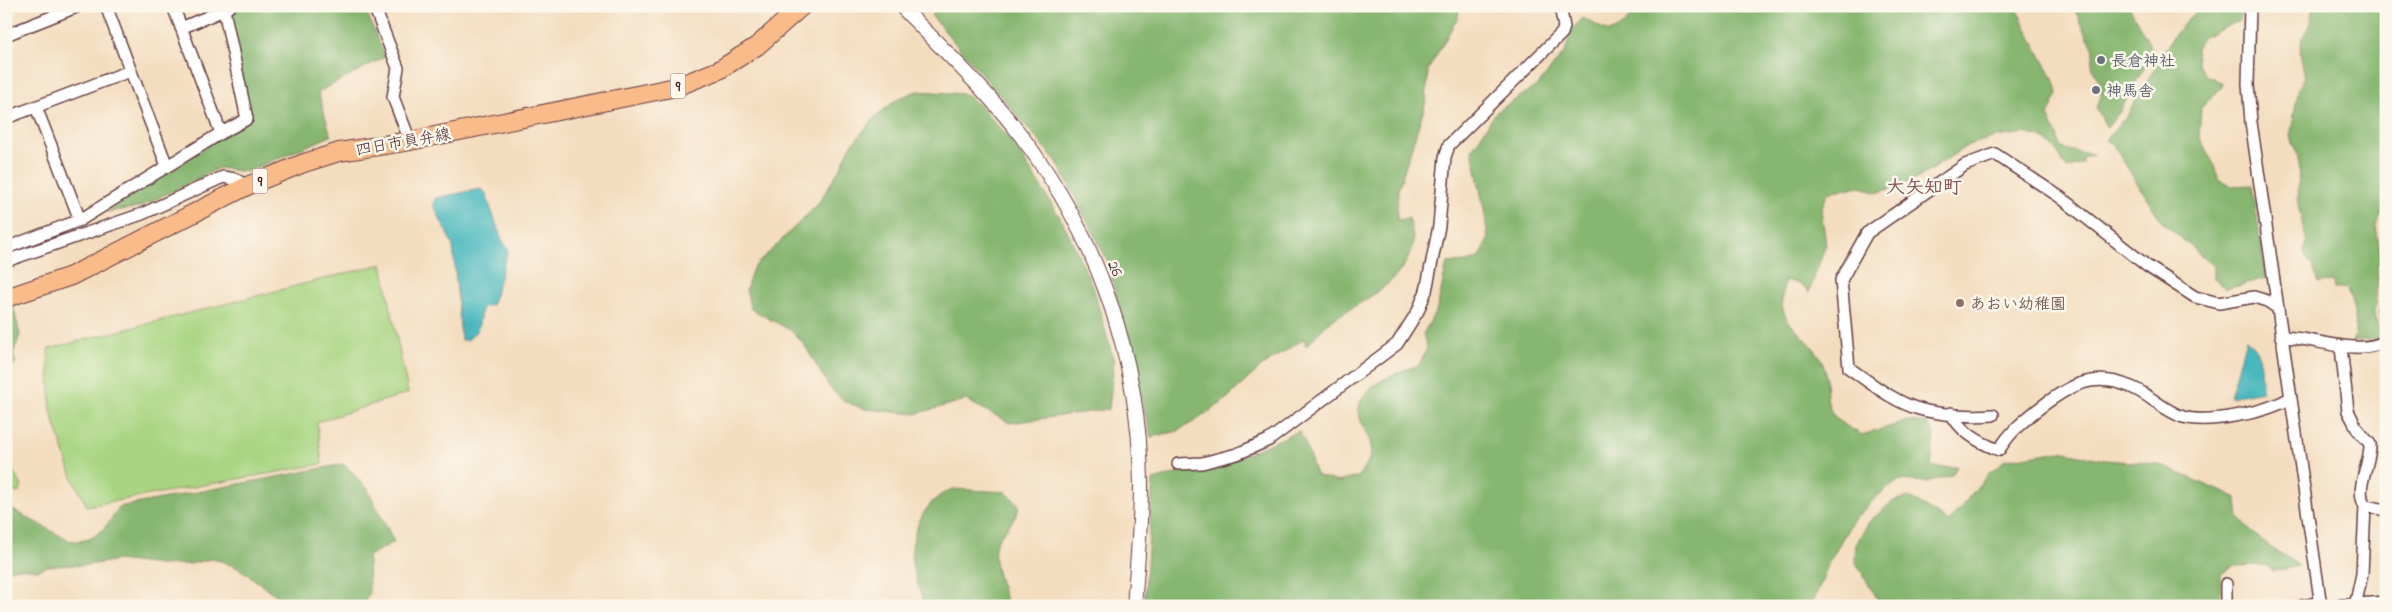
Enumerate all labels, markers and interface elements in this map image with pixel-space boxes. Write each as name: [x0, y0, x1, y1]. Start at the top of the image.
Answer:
place label: 長倉神社: [2111, 50, 2175, 74]
marker: 長倉神社: [2095, 54, 2107, 66]
road number: 9: [670, 74, 686, 98]
place label: 神馬舎: [2106, 80, 2154, 104]
marker: 神馬舎: [2090, 84, 2102, 96]
street label: 四日市員弁線: [354, 123, 453, 163]
road number: 9: [252, 168, 268, 194]
district label: 大矢知町: [1886, 175, 1962, 202]
street label: 26: [1100, 257, 1128, 280]
place label: あおい幼稚園: [1970, 293, 2066, 317]
marker: あおい幼稚園: [1954, 297, 1966, 309]

